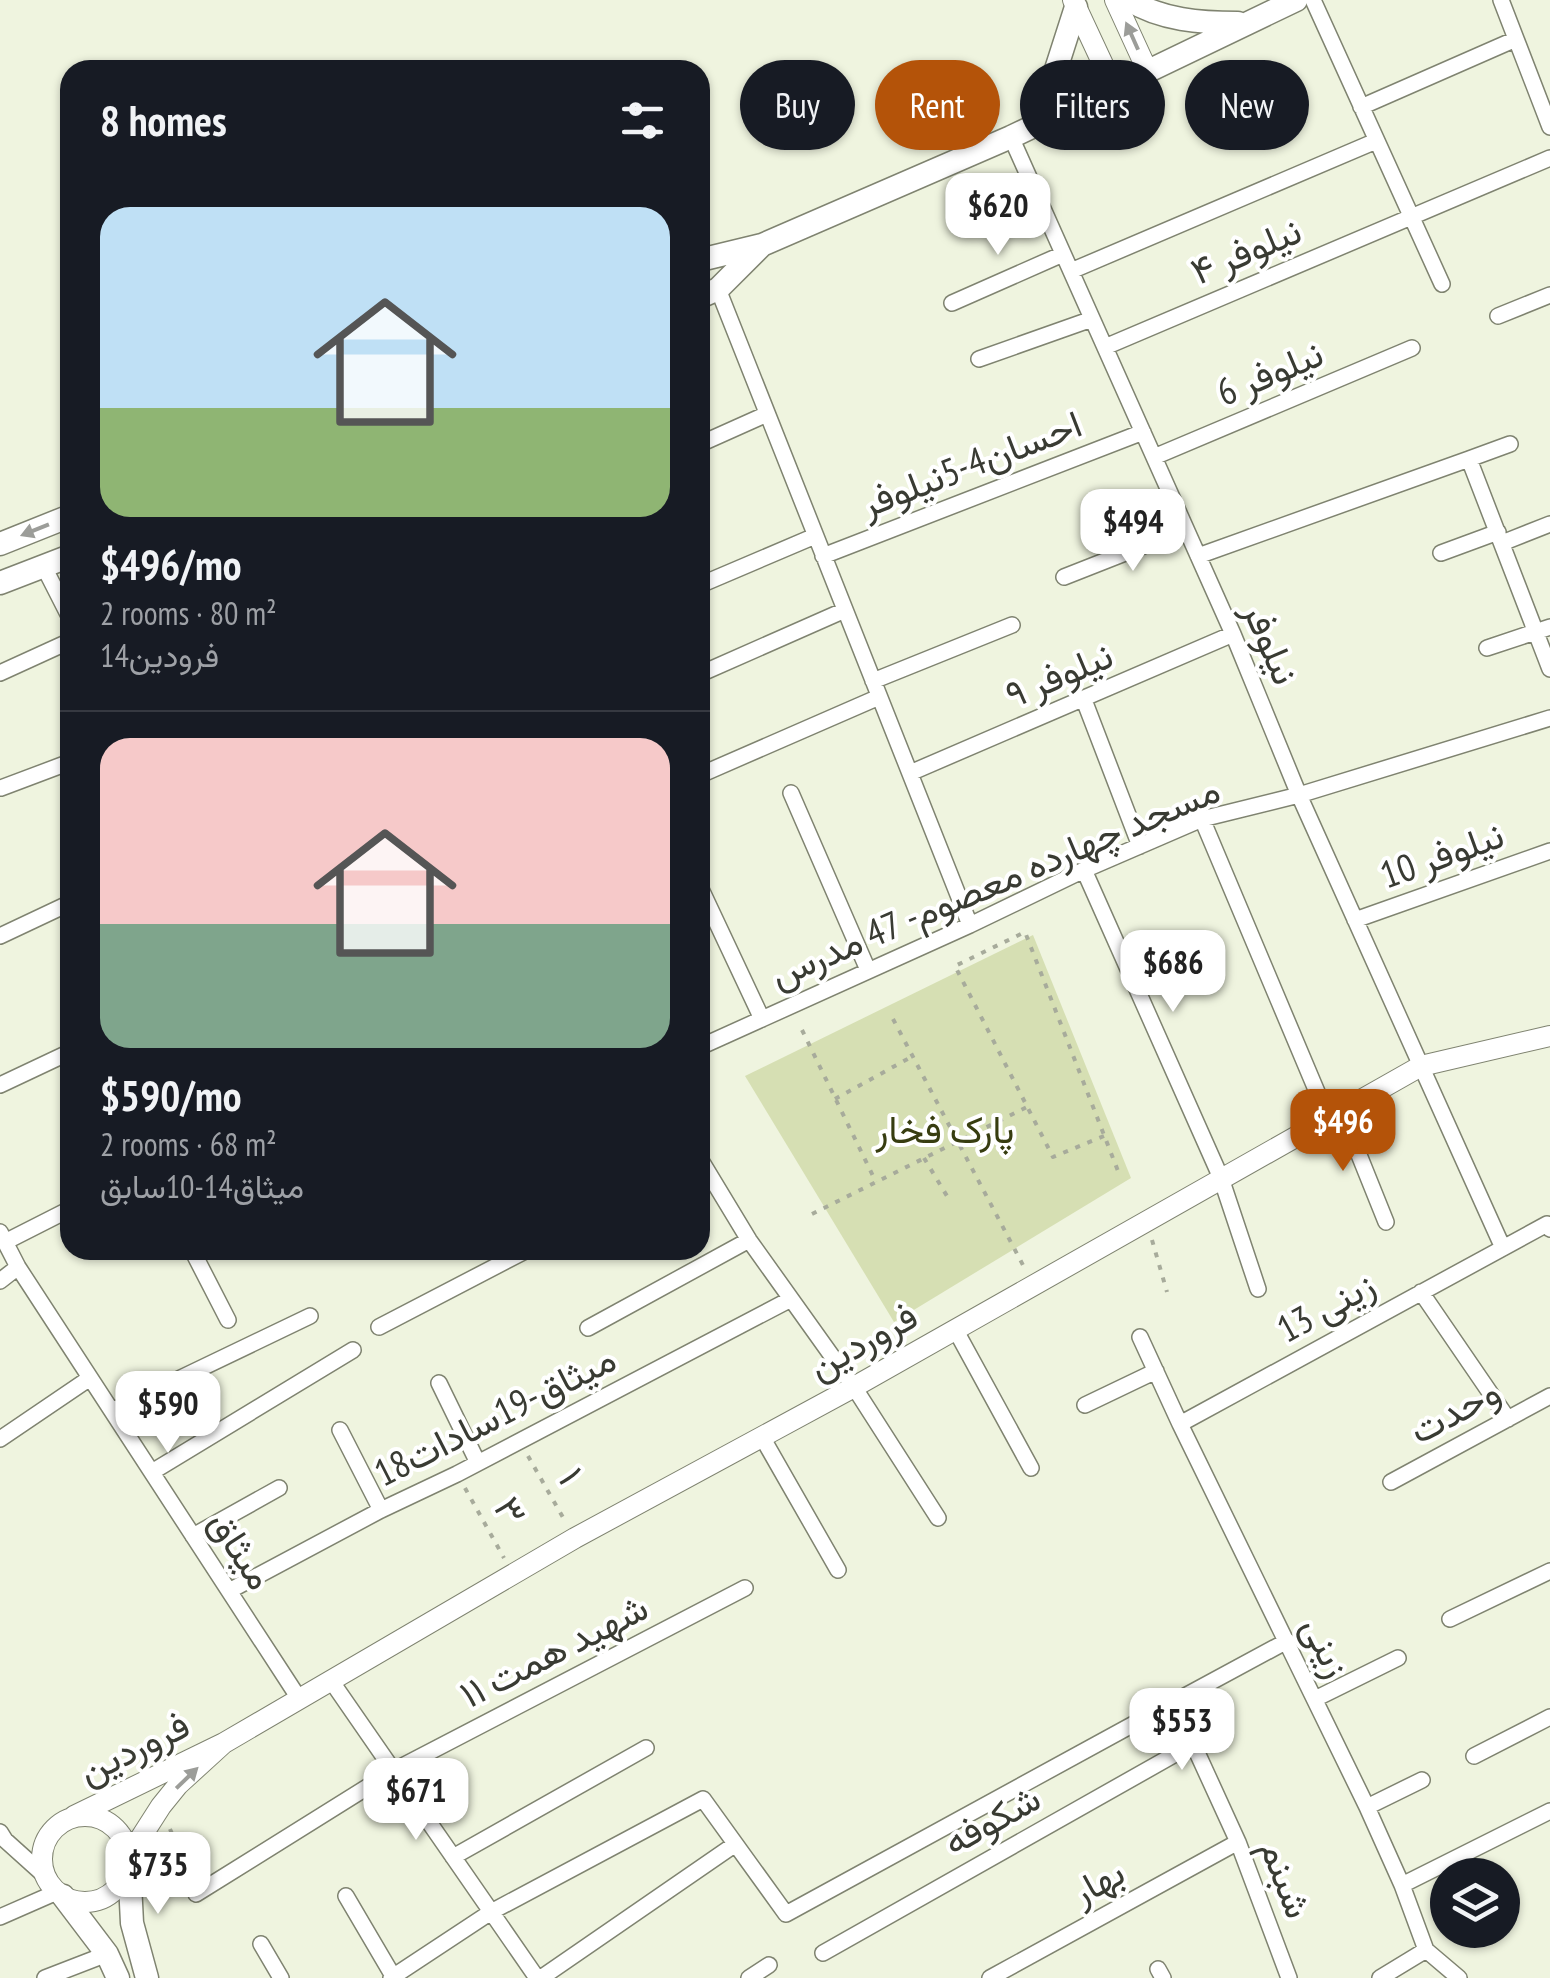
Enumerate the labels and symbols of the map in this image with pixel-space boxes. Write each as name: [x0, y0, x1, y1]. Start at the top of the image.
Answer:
one-way arrow: [1123, 21, 1140, 50]
pin: $620: [939, 173, 1057, 258]
street label: نیلوفر ۴: [1183, 205, 1308, 295]
street label: نیلوفر 6: [1209, 327, 1330, 416]
street label: احسان4-5نیلوفر: [852, 398, 1088, 528]
pin: $494: [1074, 489, 1192, 574]
one-way arrow: [20, 522, 50, 538]
street label: نیلوفر: [1233, 592, 1312, 691]
street label: نیلوفر ۹: [997, 629, 1120, 718]
street label: مسجد چهارده معصوم- 47 مدرس: [762, 764, 1228, 1000]
street label: نیلوفر 10: [1373, 809, 1510, 898]
pin: $686: [1114, 930, 1232, 1015]
pin: $496: [1284, 1089, 1402, 1174]
park label: پارک فخار: [875, 1104, 1014, 1156]
street label: زینی 13: [1268, 1259, 1383, 1352]
street label: فروردین: [799, 1290, 925, 1390]
street label: 18میثاق-19سادات: [365, 1333, 623, 1497]
street label: وحدت: [1401, 1366, 1508, 1454]
pin: $590: [109, 1371, 227, 1456]
street label: ۱: [548, 1458, 596, 1492]
street label: ۳: [484, 1487, 539, 1533]
street label: میثاق: [199, 1500, 286, 1598]
street label: شهید همت ۱۱: [451, 1581, 656, 1718]
street label: زینی: [1292, 1608, 1363, 1685]
pin: $553: [1123, 1688, 1241, 1773]
street label: فروردین: [70, 1699, 197, 1794]
pin: $671: [357, 1758, 475, 1843]
one-way arrow: [174, 1767, 198, 1790]
street label: شکوفه: [934, 1772, 1048, 1865]
pin: $735: [99, 1832, 217, 1917]
street label: شبنم: [1248, 1832, 1325, 1925]
street label: بهار: [1061, 1846, 1132, 1915]

